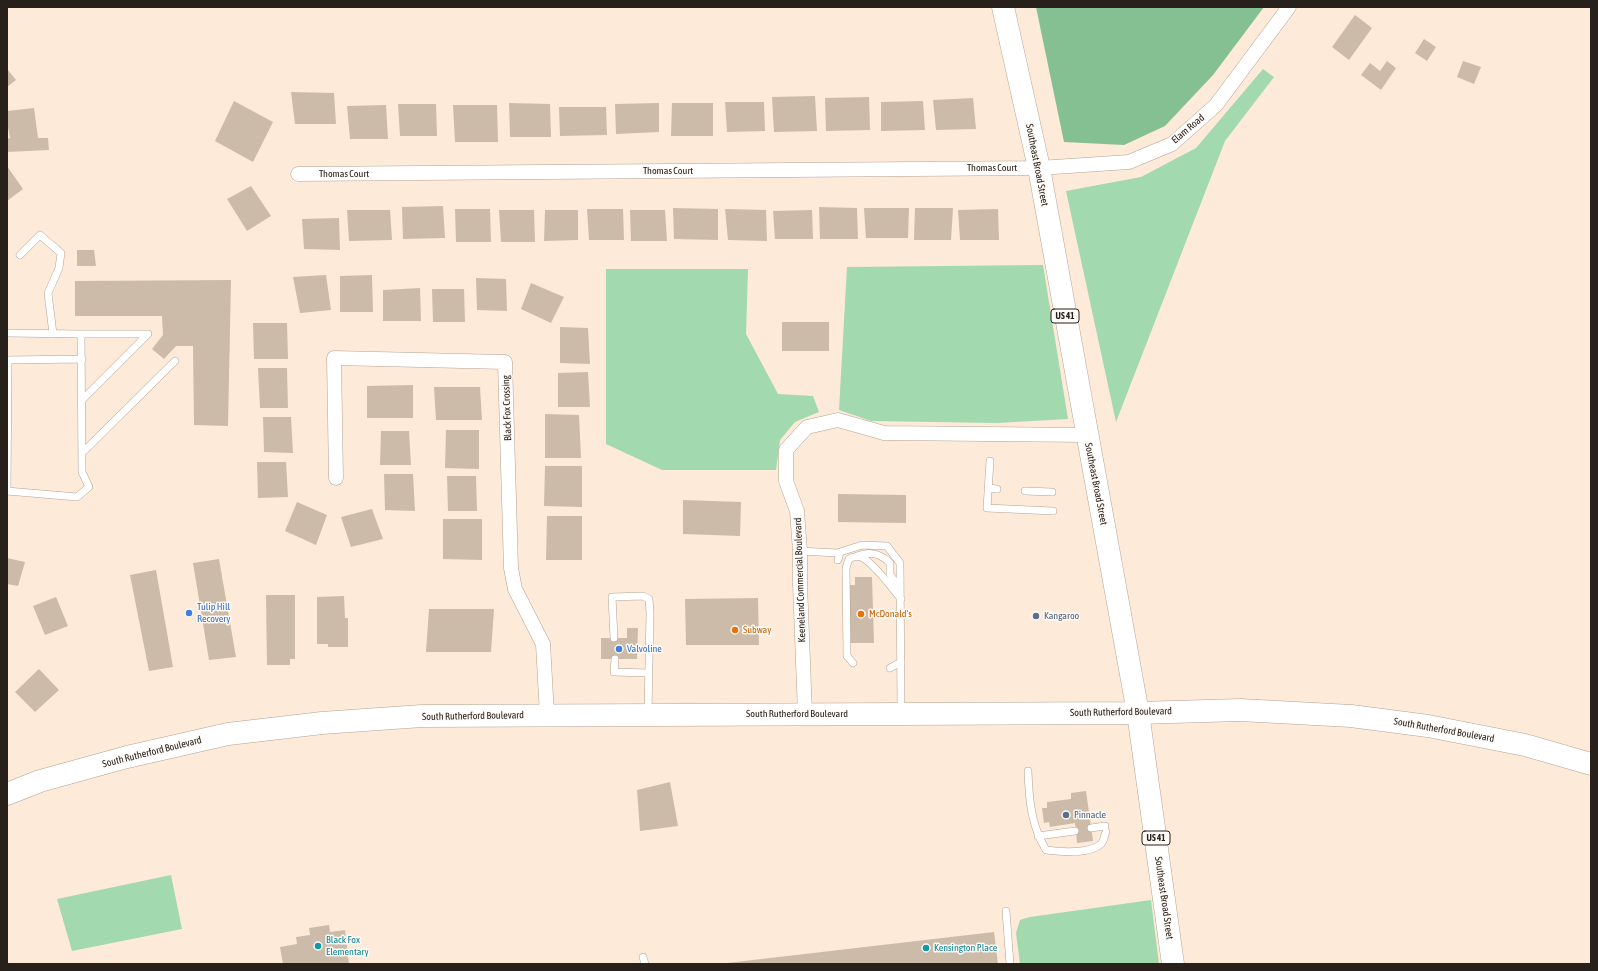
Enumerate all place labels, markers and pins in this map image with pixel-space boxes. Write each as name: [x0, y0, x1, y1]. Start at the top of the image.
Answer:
place label: Tulip Hill Recovery: [197, 601, 230, 624]
marker: Tulip Hill Recovery: [184, 608, 194, 618]
place label: McDonald's: [869, 608, 912, 620]
marker: McDonald's: [856, 609, 866, 619]
place label: Kangaroo: [1044, 610, 1079, 622]
marker: Kangaroo: [1031, 611, 1041, 621]
place label: Subway: [743, 624, 771, 636]
marker: Subway: [730, 625, 740, 635]
place label: Valvoline: [627, 643, 662, 655]
marker: Valvoline: [614, 644, 624, 654]
place label: Pinnacle: [1074, 809, 1106, 821]
marker: Pinnacle: [1061, 810, 1071, 820]
place label: Black Fox Elementary: [326, 934, 369, 958]
marker: Black Fox Elementary: [313, 941, 323, 951]
place label: Kensington Place: [934, 942, 997, 954]
marker: Kensington Place: [921, 943, 931, 953]

